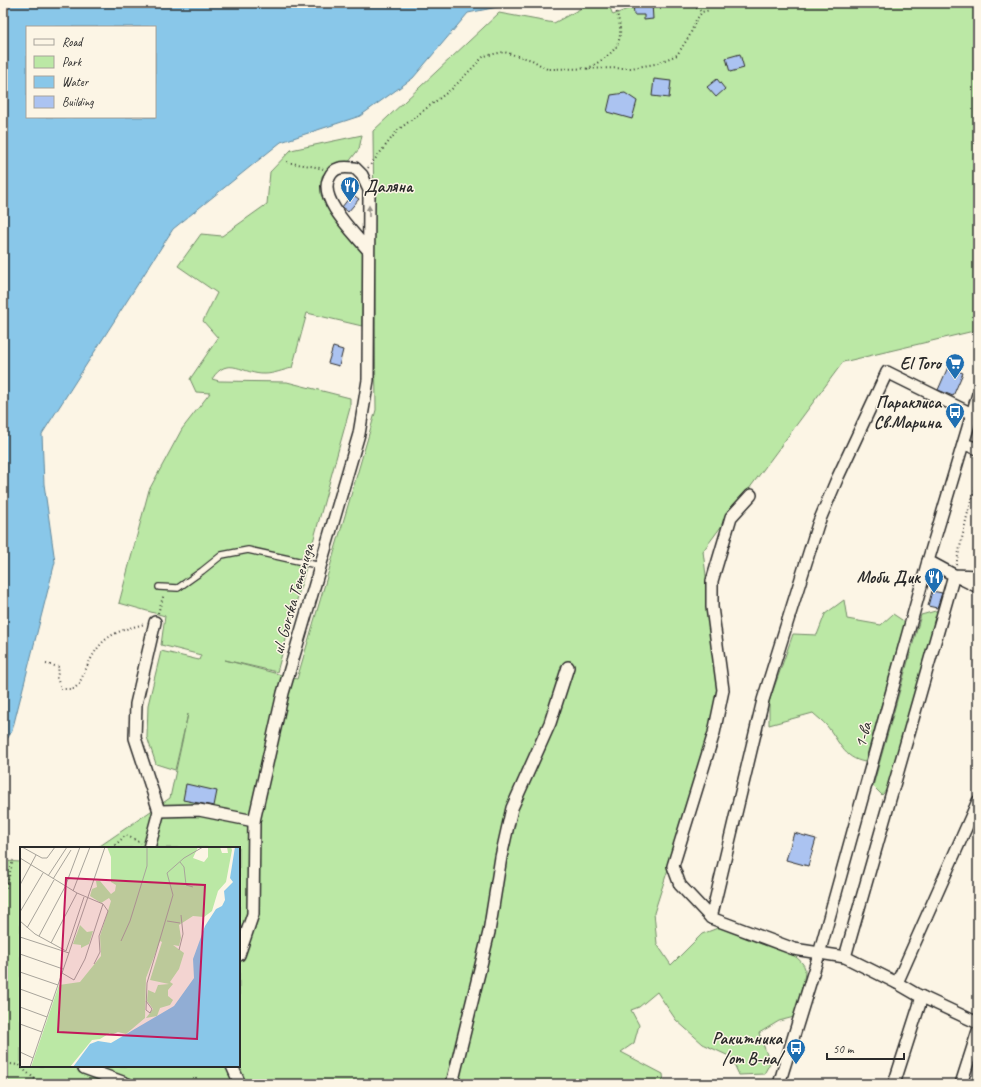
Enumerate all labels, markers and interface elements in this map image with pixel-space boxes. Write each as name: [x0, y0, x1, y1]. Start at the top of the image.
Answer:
legend: [26, 26, 156, 118]
text: Road: [62, 34, 84, 50]
text: Park: [62, 54, 83, 70]
text: Water: [62, 74, 90, 90]
text: Building: [62, 94, 94, 110]
restaurant icon: Даляна: [339, 175, 361, 203]
place label: Даляна: [364, 176, 414, 197]
one-way arrow: [366, 204, 372, 217]
supermarket icon: El Toro: [944, 352, 966, 380]
place label: El Toro: [900, 353, 943, 374]
place label: Параклиса Св.Марина: [874, 392, 943, 433]
bus stop icon: Параклиса Св.Марина: [944, 401, 966, 429]
street label: ul. Gorska Temenuga: [267, 539, 319, 657]
restaurant icon: Моби Дик: [923, 566, 945, 594]
place label: Моби Дик: [857, 567, 921, 588]
street label: 1-ва: [850, 718, 877, 750]
inset map: [20, 847, 240, 1067]
place label: Ракитника /от В-на/: [712, 1028, 785, 1069]
scale bar: [827, 1035, 904, 1061]
bus stop icon: Ракитника /от В-на/: [785, 1037, 807, 1065]
text: 50 m: [833, 1041, 855, 1057]

